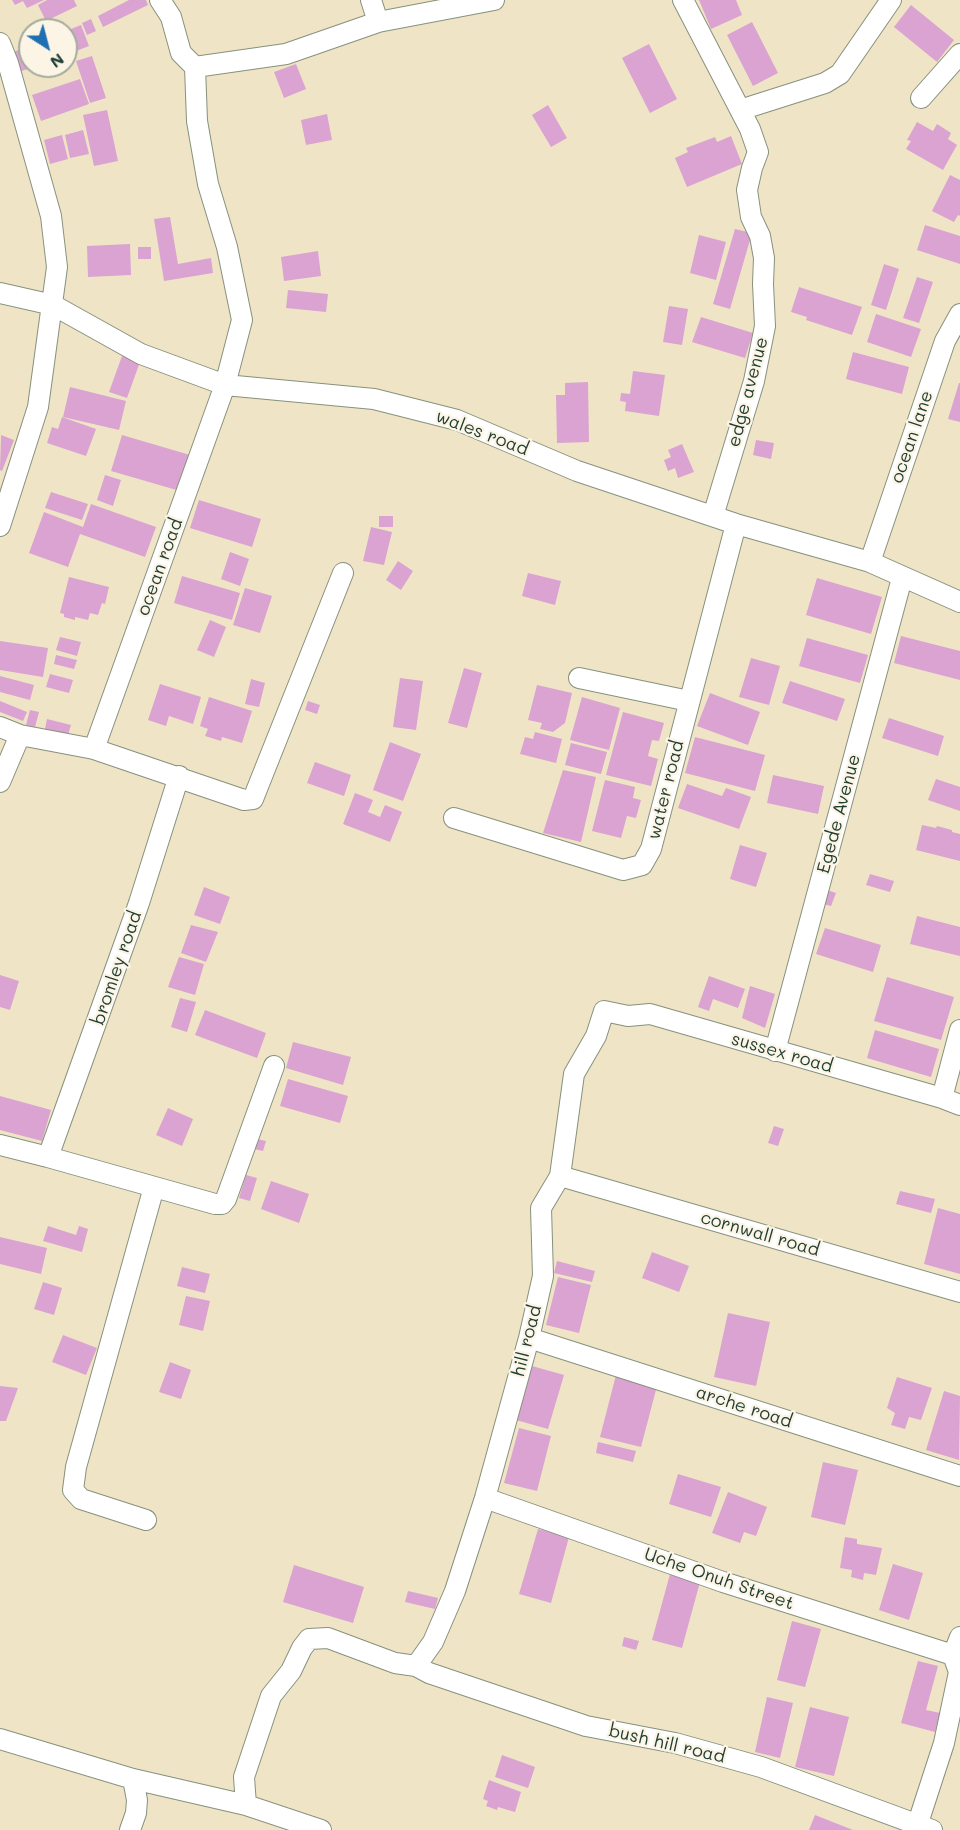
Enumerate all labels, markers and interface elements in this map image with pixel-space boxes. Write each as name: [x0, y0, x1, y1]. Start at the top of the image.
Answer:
north arrow: [18, 18, 78, 78]
text: N: [47, 49, 69, 73]
street label: edge avenue: [723, 335, 773, 449]
street label: ocean lane: [886, 388, 938, 486]
street label: wales road: [433, 405, 531, 461]
street label: ocean road: [132, 516, 188, 618]
street label: water road: [643, 738, 689, 842]
street label: Egede Avenue: [813, 752, 865, 876]
street label: bromley road: [87, 908, 147, 1028]
street label: sussex road: [729, 1028, 835, 1078]
street label: cornwall road: [698, 1207, 822, 1261]
street label: hill road: [508, 1303, 546, 1379]
street label: arche road: [693, 1381, 795, 1433]
street label: Uche Onuh Street: [641, 1543, 797, 1615]
street label: bush hill road: [607, 1720, 727, 1768]

